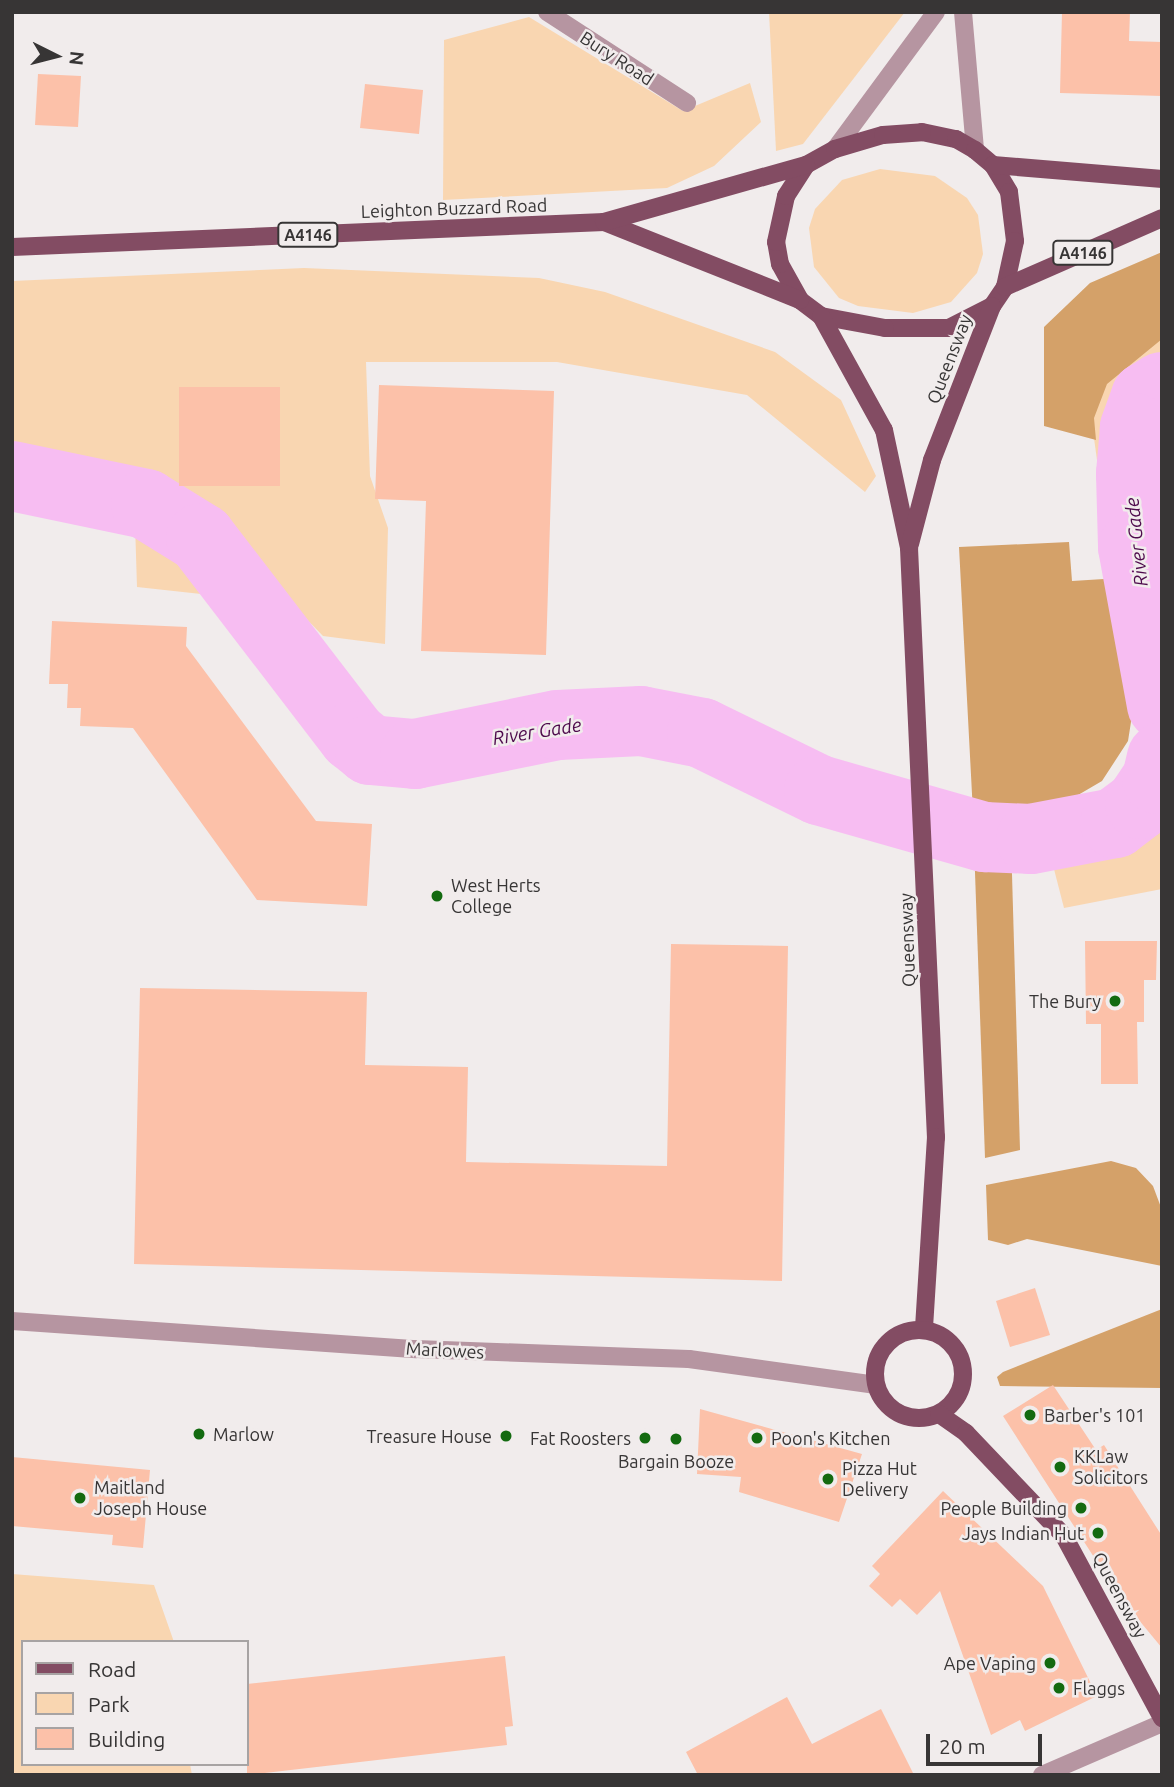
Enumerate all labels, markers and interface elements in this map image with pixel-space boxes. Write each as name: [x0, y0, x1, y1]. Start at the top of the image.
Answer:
north arrow: [21, 21, 91, 91]
street label: Bury Road: [576, 26, 658, 90]
text: N: [65, 50, 89, 66]
street label: Leighton Buzzard Road: [360, 194, 548, 222]
road number: A4146: [276, 222, 340, 247]
road number: A4146: [1052, 241, 1114, 266]
street label: Queensway: [922, 311, 976, 407]
water label: River Gade: [1121, 496, 1153, 588]
water label: River Gade: [491, 714, 583, 750]
place label: West Herts College: [451, 875, 541, 917]
marker: West Herts College: [429, 888, 445, 904]
street label: Queensway: [895, 893, 919, 987]
place label: The Bury: [1029, 990, 1101, 1012]
marker: The Bury: [1107, 993, 1123, 1009]
street label: Marlowes: [405, 1337, 485, 1363]
place label: Barber's 101: [1044, 1404, 1146, 1426]
marker: Barber's 101: [1022, 1407, 1038, 1423]
place label: Marlow: [213, 1423, 274, 1445]
place label: Treasure House: [367, 1425, 492, 1447]
marker: Marlow: [191, 1426, 207, 1442]
place label: Fat Roosters: [530, 1427, 631, 1449]
place label: Poon's Kitchen: [771, 1427, 890, 1449]
marker: Treasure House: [498, 1428, 514, 1444]
marker: Fat Roosters: [637, 1430, 653, 1446]
marker: Poon's Kitchen: [749, 1430, 765, 1446]
marker: Bargain Booze: [668, 1431, 684, 1447]
place label: KKLaw Solicitors: [1074, 1446, 1148, 1488]
place label: Bargain Booze: [618, 1450, 734, 1472]
place label: Pizza Hut Delivery: [842, 1458, 917, 1500]
marker: KKLaw Solicitors: [1052, 1459, 1068, 1475]
marker: Pizza Hut Delivery: [820, 1471, 836, 1487]
place label: Maitland Joseph House: [94, 1477, 207, 1520]
marker: Maitland Joseph House: [72, 1490, 88, 1506]
place label: People Building: [940, 1497, 1067, 1519]
marker: People Building: [1073, 1500, 1089, 1516]
place label: Jays Indian Hut: [962, 1522, 1084, 1544]
marker: Jays Indian Hut: [1090, 1525, 1106, 1541]
street label: Queensway: [1088, 1548, 1152, 1642]
legend: [21, 1640, 248, 1766]
place label: Ape Vaping: [944, 1652, 1036, 1674]
marker: Ape Vaping: [1042, 1655, 1058, 1671]
text: Road: [88, 1657, 136, 1681]
place label: Flaggs: [1073, 1677, 1125, 1699]
marker: Flaggs: [1051, 1680, 1067, 1696]
text: Park: [88, 1692, 130, 1716]
scale bar: [929, 1720, 1044, 1764]
text: Building: [88, 1727, 165, 1751]
text: 20 m: [939, 1734, 986, 1758]

